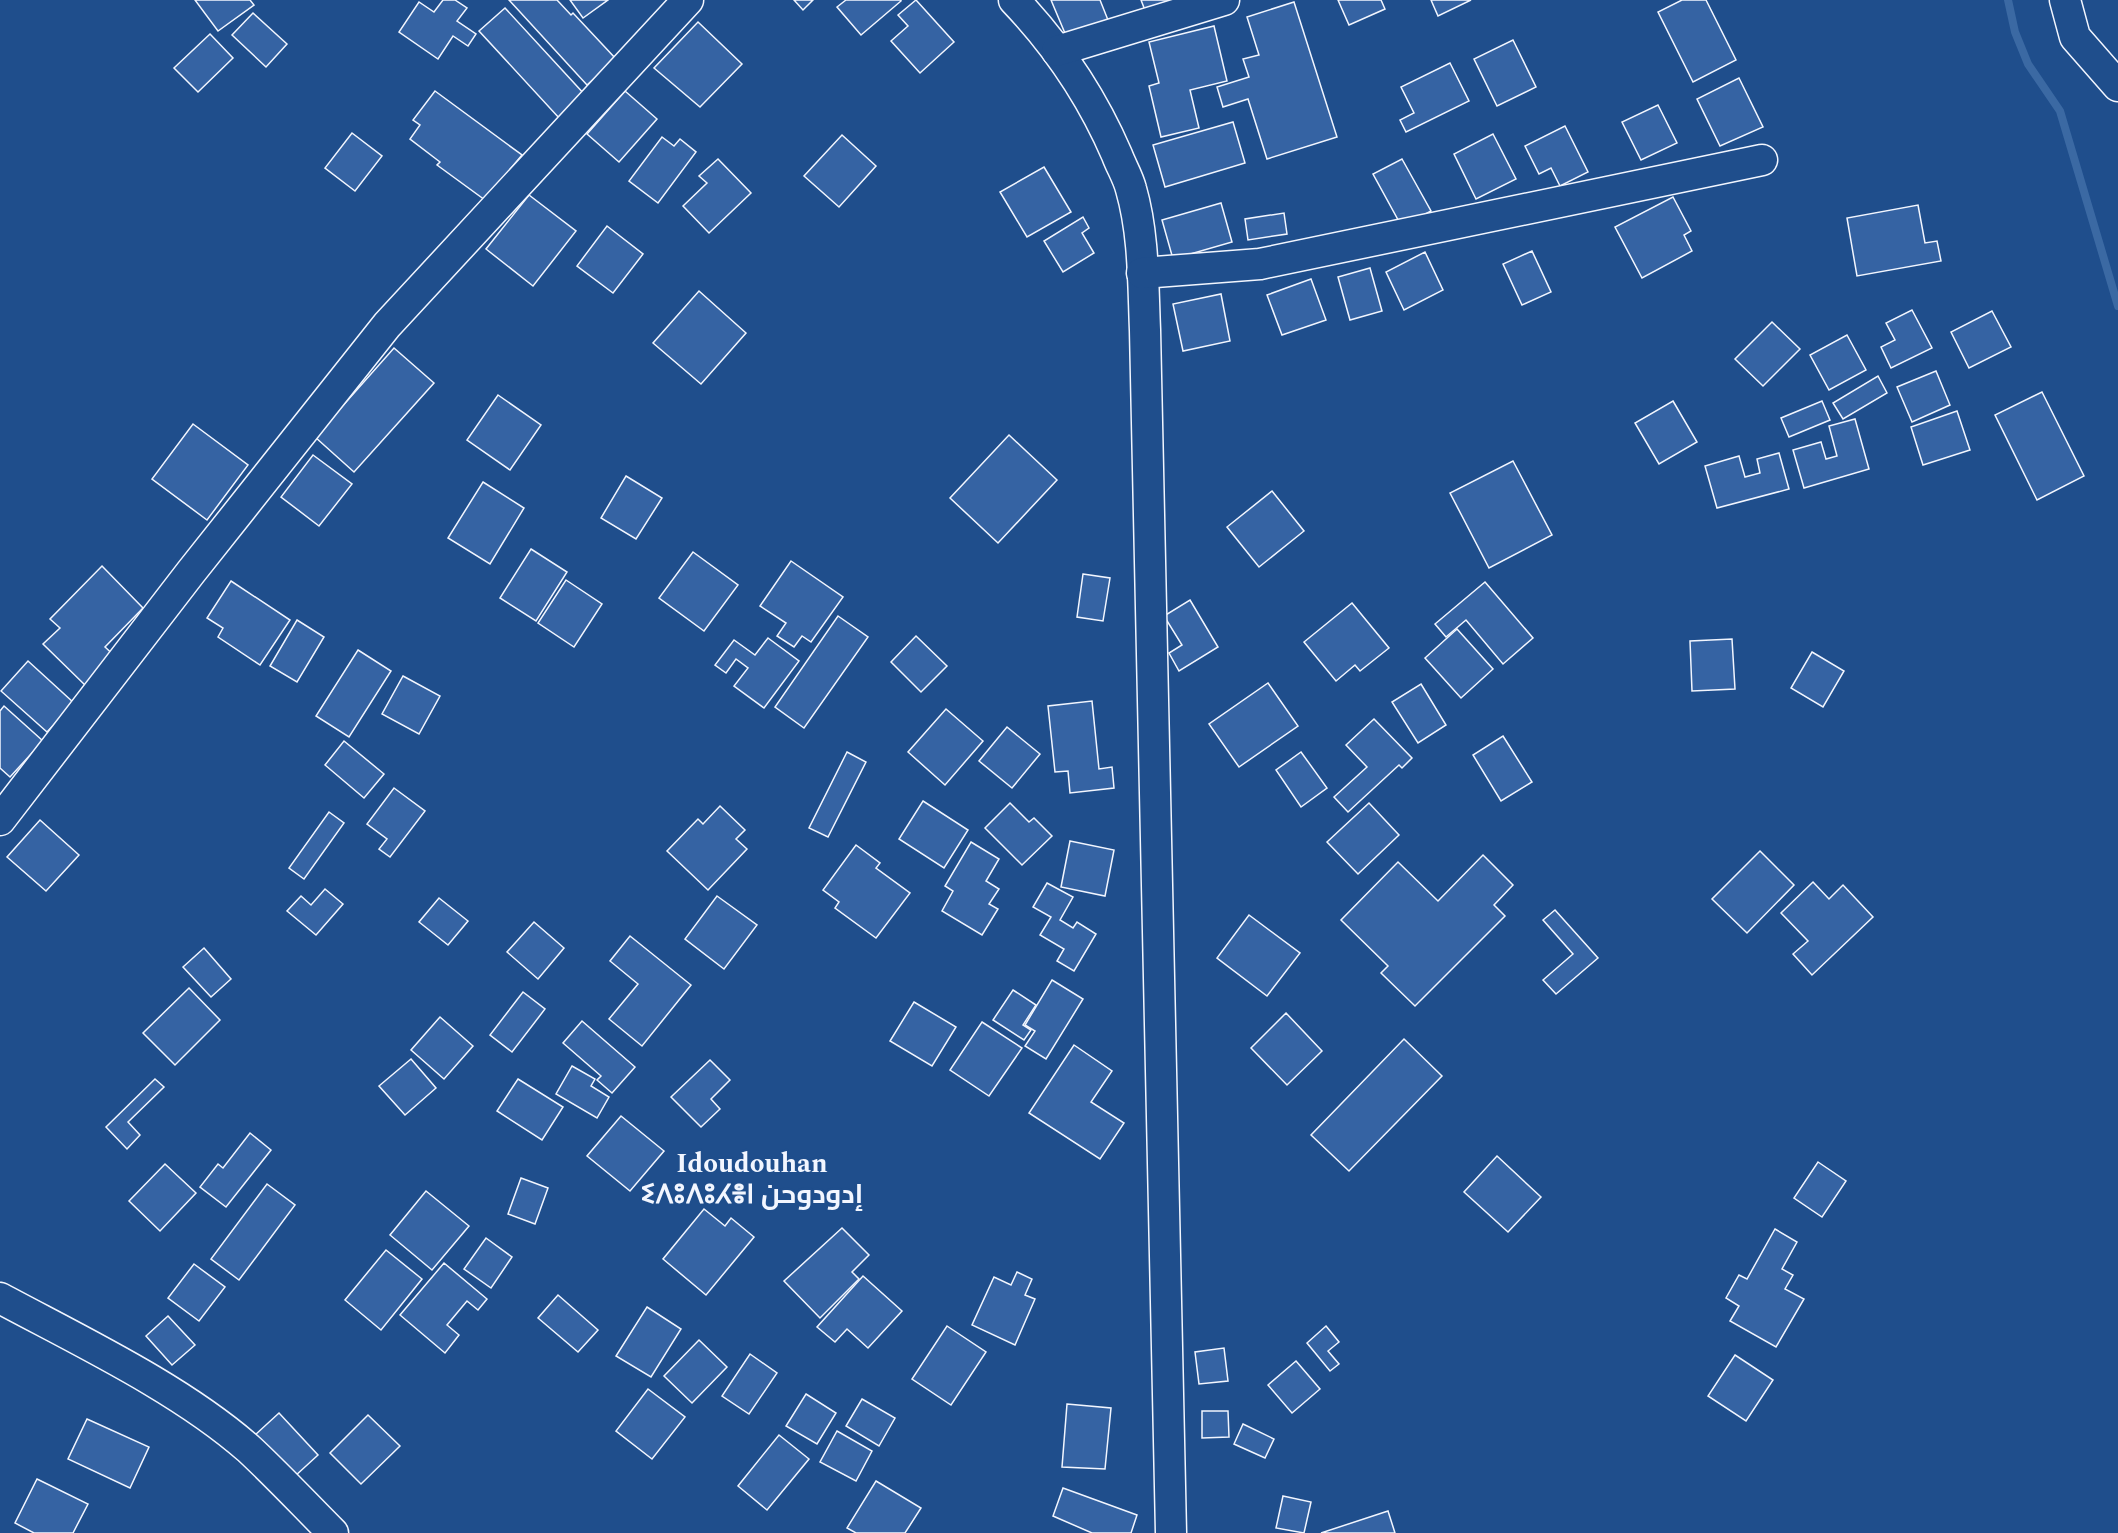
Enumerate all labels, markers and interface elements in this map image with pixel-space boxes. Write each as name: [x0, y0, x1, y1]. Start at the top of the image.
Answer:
district label: Idoudouhan ⵉⴷⵓⴷⵓⵃⴻⵏ إدودوحن: [641, 1143, 863, 1216]

